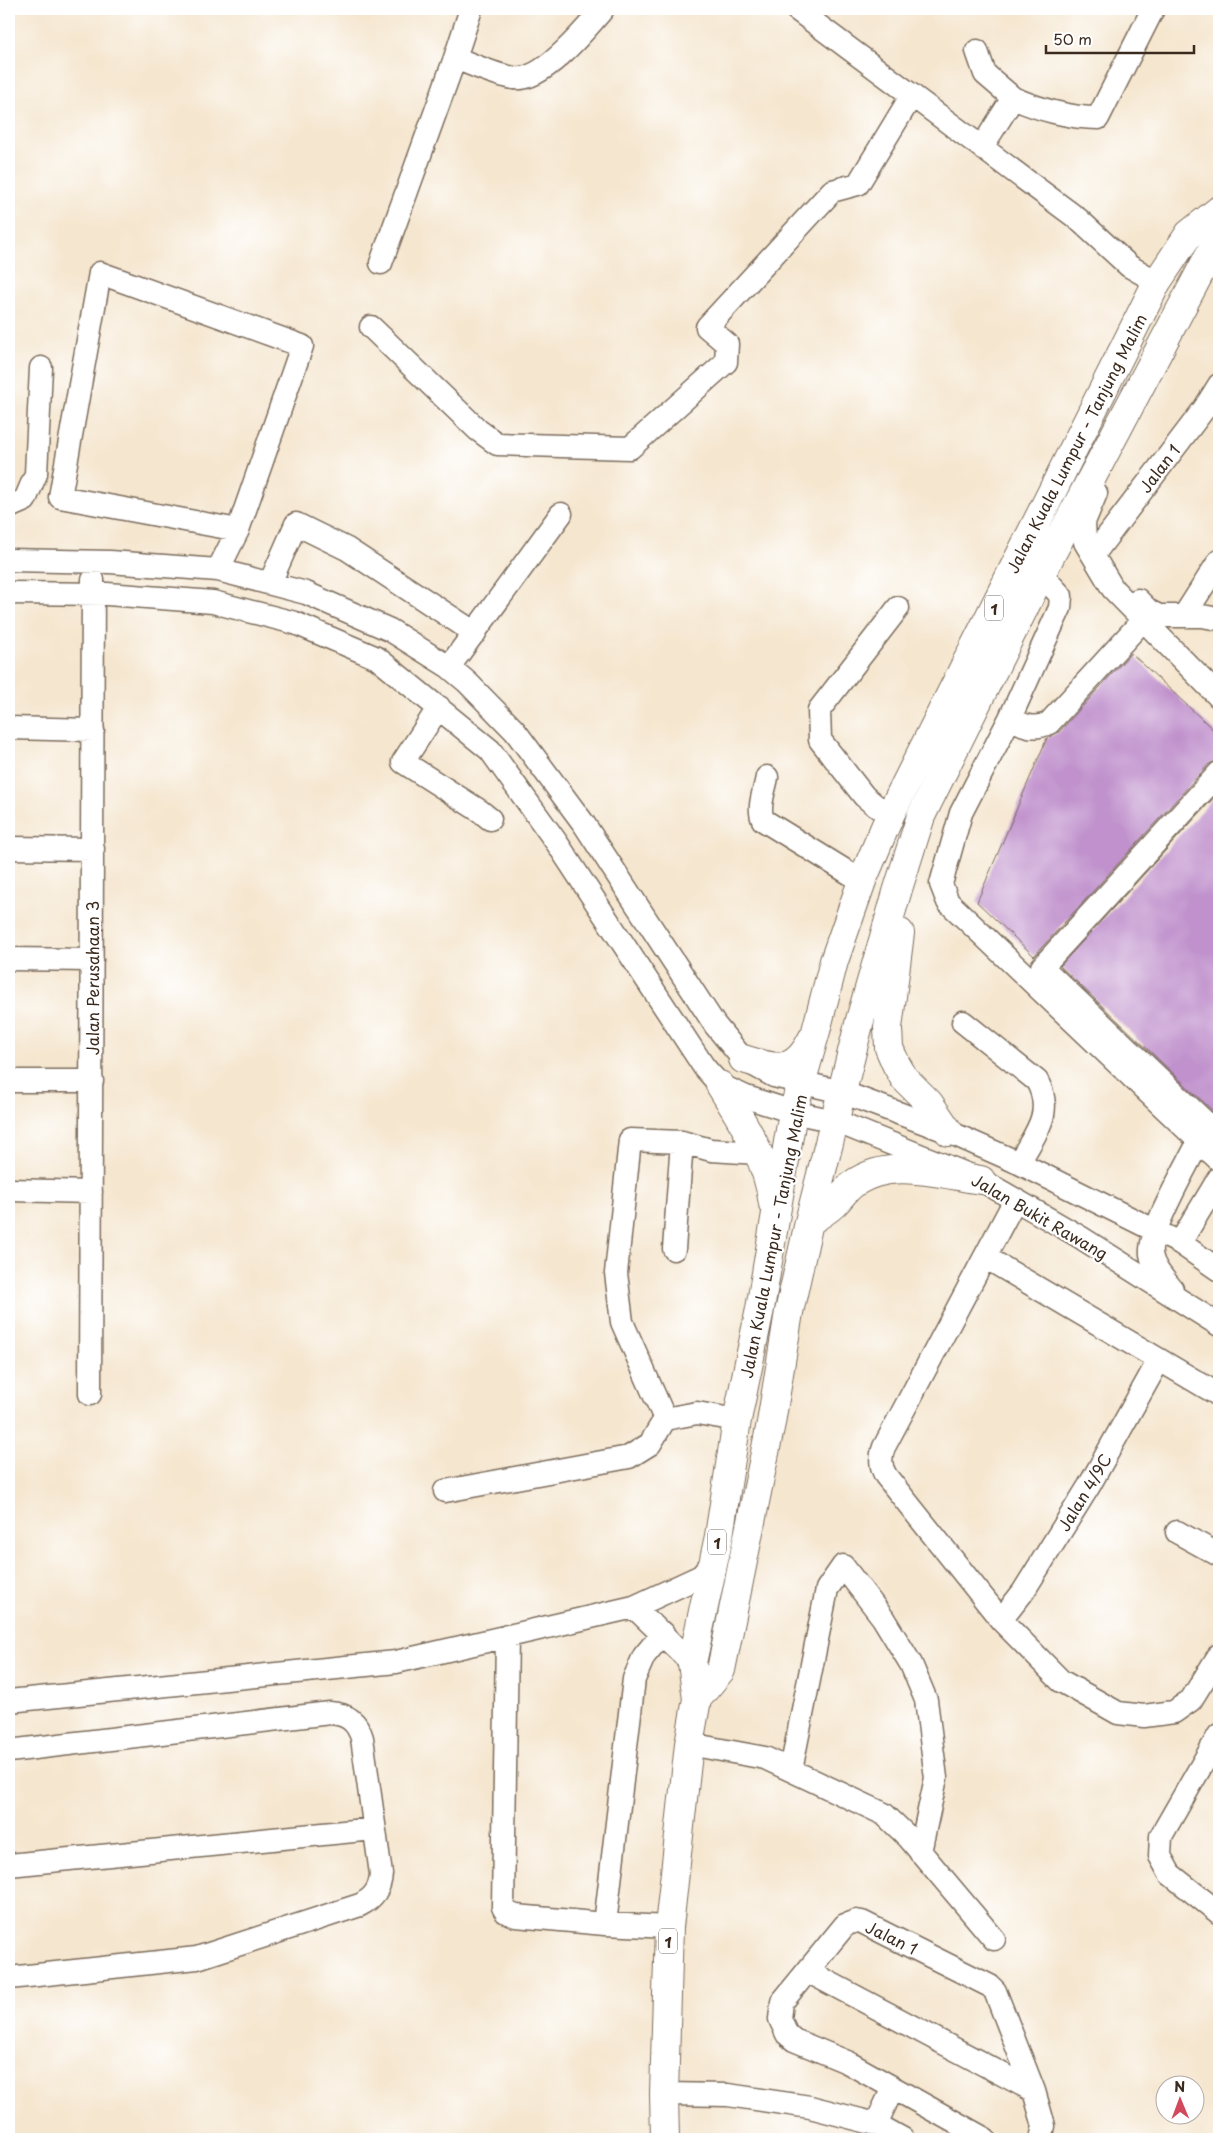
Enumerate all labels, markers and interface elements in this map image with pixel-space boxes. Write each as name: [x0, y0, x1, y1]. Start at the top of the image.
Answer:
scale bar: [1046, 22, 1193, 54]
text: 50 m: [1053, 27, 1092, 50]
street label: Jalan Kuala Lumpur - Tanjung Malim: [1000, 309, 1152, 577]
street label: Jalan 1: [1133, 439, 1185, 497]
road number: 1: [985, 596, 1003, 620]
street label: Jalan Perusahaan 3: [80, 901, 104, 1055]
street label: Jalan Kuala Lumpur - Tanjung Malim: [734, 1092, 812, 1380]
street label: Jalan Bukit Rawang: [968, 1167, 1112, 1265]
street label: Jalan 4/9C: [1051, 1449, 1117, 1535]
road number: 1: [708, 1530, 726, 1554]
street label: Jalan 1: [862, 1914, 922, 1960]
road number: 1: [659, 1928, 677, 1954]
north arrow: [1156, 2076, 1206, 2126]
text: N: [1174, 2076, 1185, 2097]

